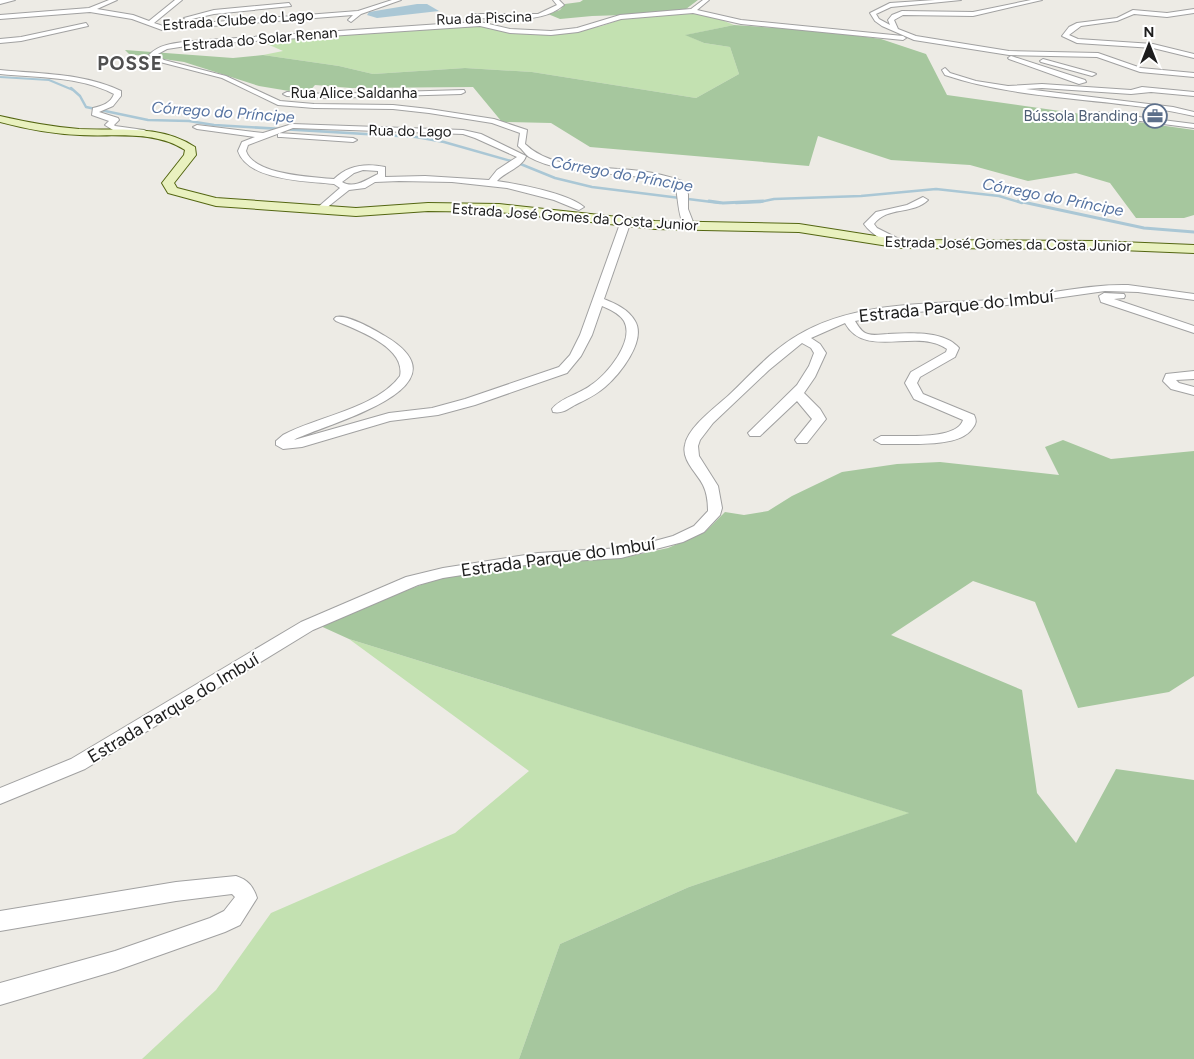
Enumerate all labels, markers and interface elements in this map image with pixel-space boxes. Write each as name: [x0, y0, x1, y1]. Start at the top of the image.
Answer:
street label: Estrada Clube do Lago: [162, 6, 315, 34]
street label: Rua da Piscina: [436, 7, 532, 29]
north arrow: [1124, 20, 1174, 70]
street label: Estrada do Solar Renan: [182, 23, 338, 55]
text: N: [1144, 24, 1154, 41]
district label: POSSE: [97, 52, 163, 75]
street label: Rua Alice Saldanha: [290, 84, 418, 102]
water label: Córrego do Príncipe: [151, 98, 296, 127]
office icon: Bússola Branding: [1142, 103, 1168, 129]
place label: Bússola Branding: [1023, 107, 1138, 125]
street label: Rua do Lago: [368, 121, 452, 141]
water label: Córrego do Príncipe: [550, 152, 695, 196]
water label: Córrego do Príncipe: [981, 174, 1126, 220]
street label: Estrada José Gomes da Costa Junior: [451, 199, 699, 235]
street label: Estrada José Gomes da Costa Junior: [884, 233, 1132, 255]
street label: Estrada Parque do Imbuí: [857, 285, 1055, 327]
street label: Estrada Parque do Imbuí: [459, 532, 657, 582]
street label: Estrada Parque do Imbuí: [83, 648, 263, 768]

